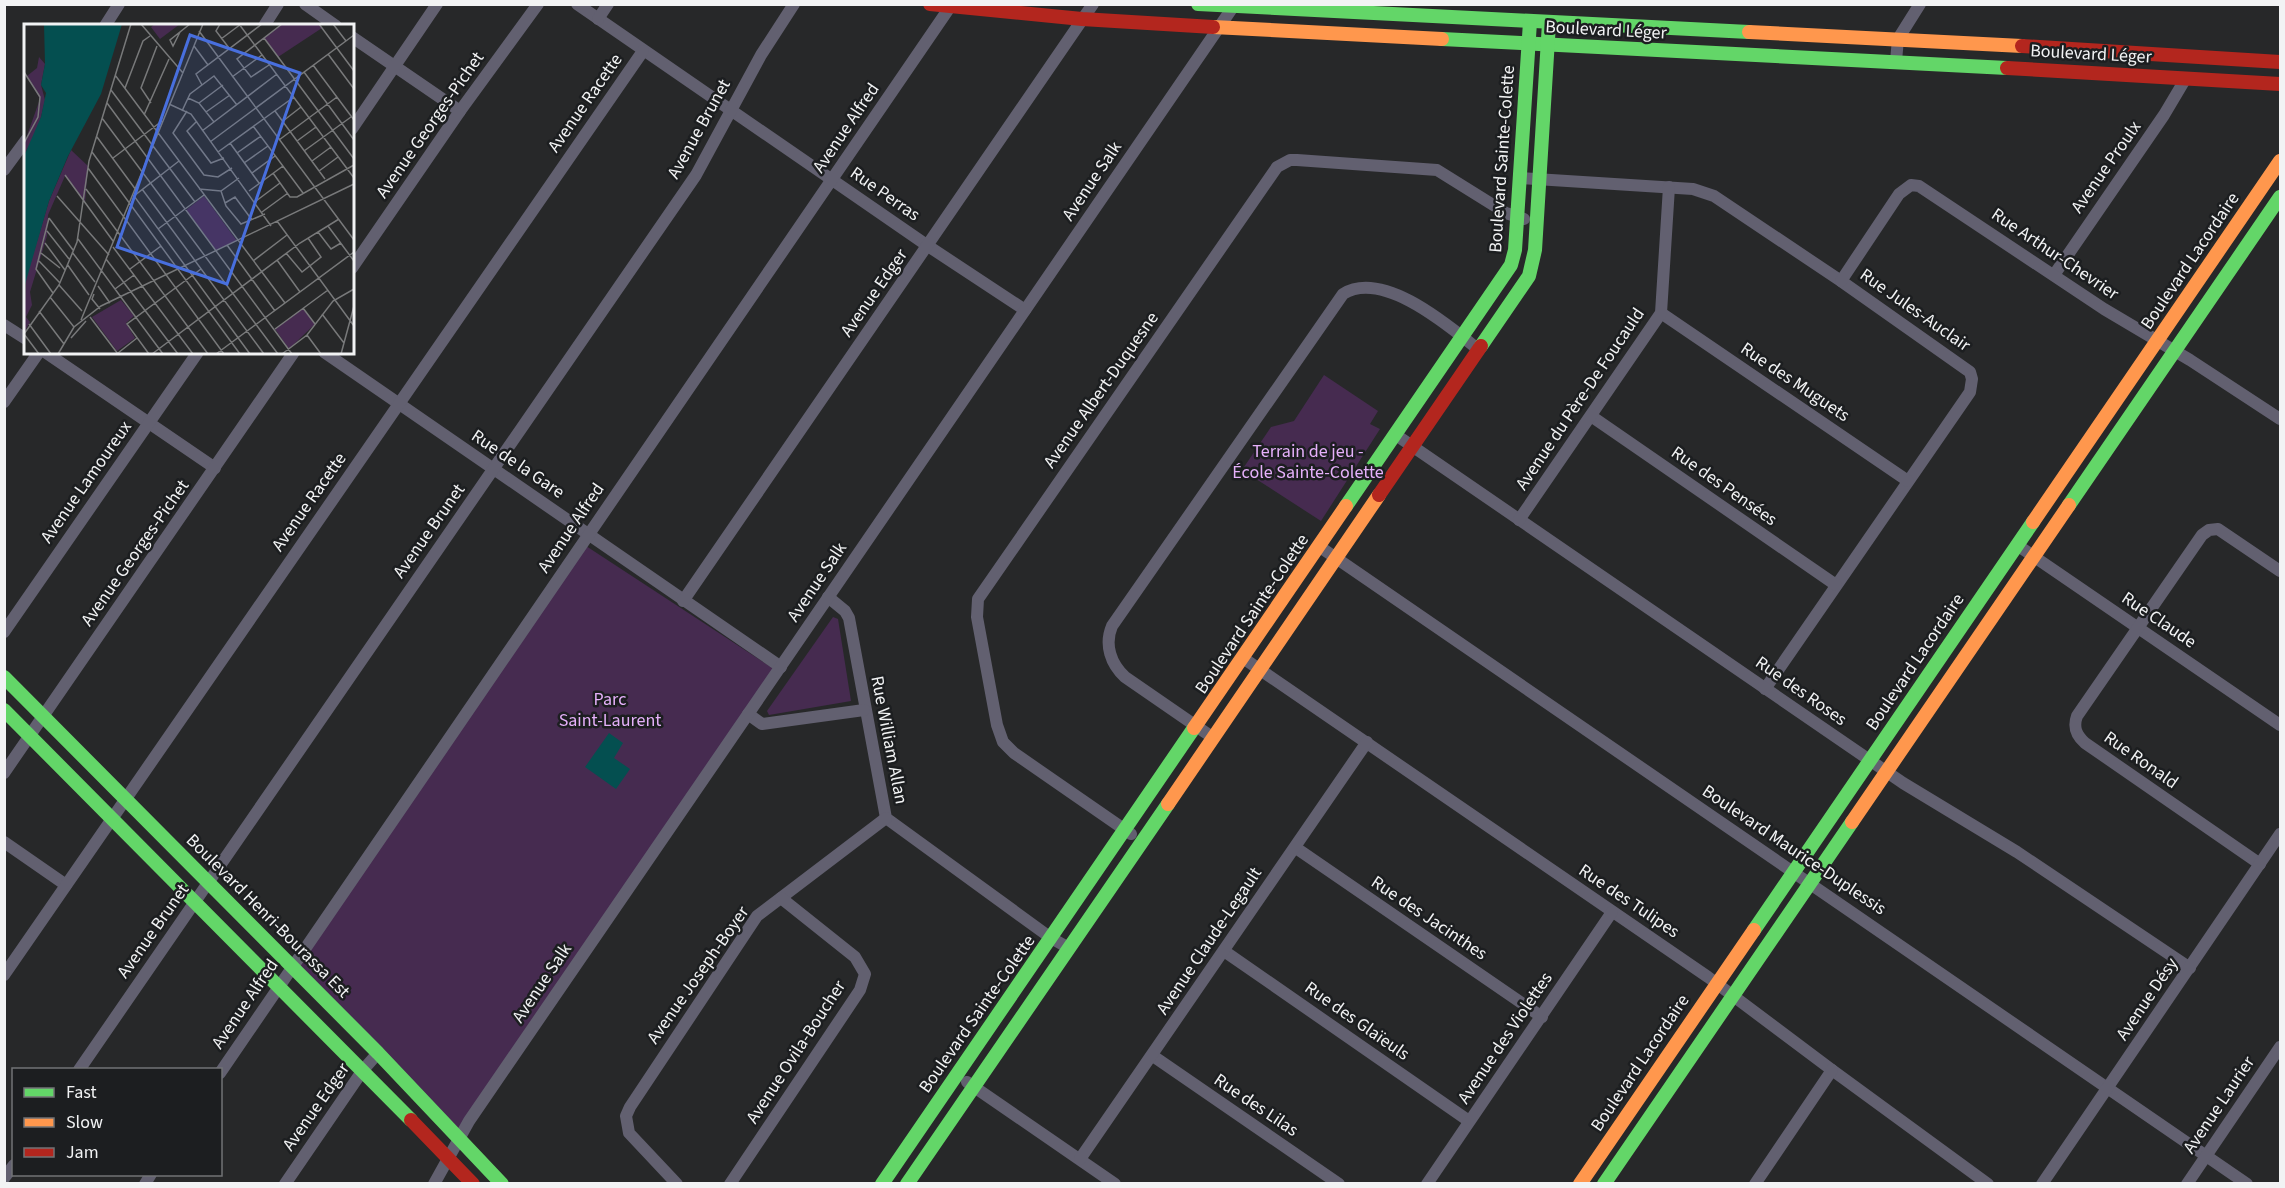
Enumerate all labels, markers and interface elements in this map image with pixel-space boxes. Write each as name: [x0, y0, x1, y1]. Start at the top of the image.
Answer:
street label: Boulevard Léger: [1545, 14, 1668, 46]
inset map: [24, 24, 354, 354]
street label: Boulevard Léger: [2030, 38, 2153, 70]
street label: Avenue Georges-Pichet: [370, 47, 490, 203]
street label: Avenue Racette: [542, 49, 628, 157]
street label: Boulevard Sainte-Colette: [1483, 64, 1521, 254]
street label: Avenue Brunet: [661, 75, 737, 183]
street label: Avenue Alfred: [807, 78, 885, 178]
street label: Avenue Proulx: [2065, 116, 2147, 218]
street label: Avenue Salk: [1056, 136, 1128, 226]
street label: Rue Perras: [845, 161, 925, 227]
street label: Boulevard Lacordaire: [2135, 187, 2245, 335]
street label: Rue Arthur-Chevrier: [1986, 202, 2124, 306]
street label: Avenue Edger: [834, 243, 914, 342]
street label: Rue Jules-Auclair: [1855, 263, 1976, 358]
street label: Avenue du Père-De Foucauld: [1509, 303, 1651, 495]
street label: Avenue Albert-Duquesne: [1038, 307, 1165, 473]
street label: Rue des Muguets: [1736, 336, 1854, 428]
street label: Avenue Lamoureux: [34, 416, 138, 548]
street label: Rue de la Gare: [466, 424, 570, 504]
park label: Terrain de jeu - École Sainte-Colette: [1232, 439, 1384, 485]
street label: Rue des Pensées: [1666, 440, 1782, 532]
street label: Avenue Racette: [266, 448, 352, 556]
street label: Avenue Georges-Pichet: [75, 475, 195, 631]
street label: Avenue Alfred: [532, 478, 610, 578]
street label: Avenue Brunet: [387, 479, 471, 583]
street label: Boulevard Sainte-Colette: [1189, 529, 1315, 699]
street label: Avenue Salk: [781, 537, 853, 627]
street label: Rue Claude: [2117, 586, 2201, 654]
street label: Boulevard Lacordaire: [1860, 588, 1970, 736]
street label: Rue des Roses: [1750, 650, 1852, 732]
street label: Rue William Allan: [864, 674, 914, 806]
park label: Parc Saint-Laurent: [559, 687, 661, 733]
street label: Rue Ronald: [2099, 725, 2183, 795]
street label: Boulevard Maurice-Duplessis: [1697, 779, 1891, 921]
street label: Boulevard Henri-Bourassa Est: [180, 828, 356, 1004]
street label: Rue des Tulipes: [1574, 858, 1684, 944]
street label: Avenue Claude-Legault: [1150, 862, 1268, 1020]
street label: Rue des Jacinthes: [1366, 870, 1492, 966]
street label: Avenue Brunet: [111, 879, 195, 983]
street label: Avenue Joseph-Boyer: [641, 900, 755, 1049]
street label: Boulevard Sainte-Colette: [913, 930, 1041, 1098]
street label: Avenue Salk: [506, 938, 578, 1028]
street label: Avenue Désy: [2110, 952, 2184, 1045]
street label: Avenue Alfred: [206, 954, 284, 1054]
street label: Avenue des Violettes: [1452, 967, 1558, 1109]
street label: Avenue Ovila-Boucher: [740, 975, 852, 1129]
street label: Rue des Glaïeuls: [1300, 976, 1414, 1066]
street label: Boulevard Lacordaire: [1585, 989, 1695, 1137]
street label: Avenue Laurier: [2177, 1051, 2261, 1159]
street label: Avenue Edger: [276, 1057, 356, 1156]
legend: [12, 1068, 222, 1176]
street label: Rue des Lilas: [1209, 1068, 1303, 1142]
text: Fast: [66, 1080, 97, 1105]
text: Slow: [66, 1110, 103, 1135]
text: Jam: [66, 1140, 99, 1165]

